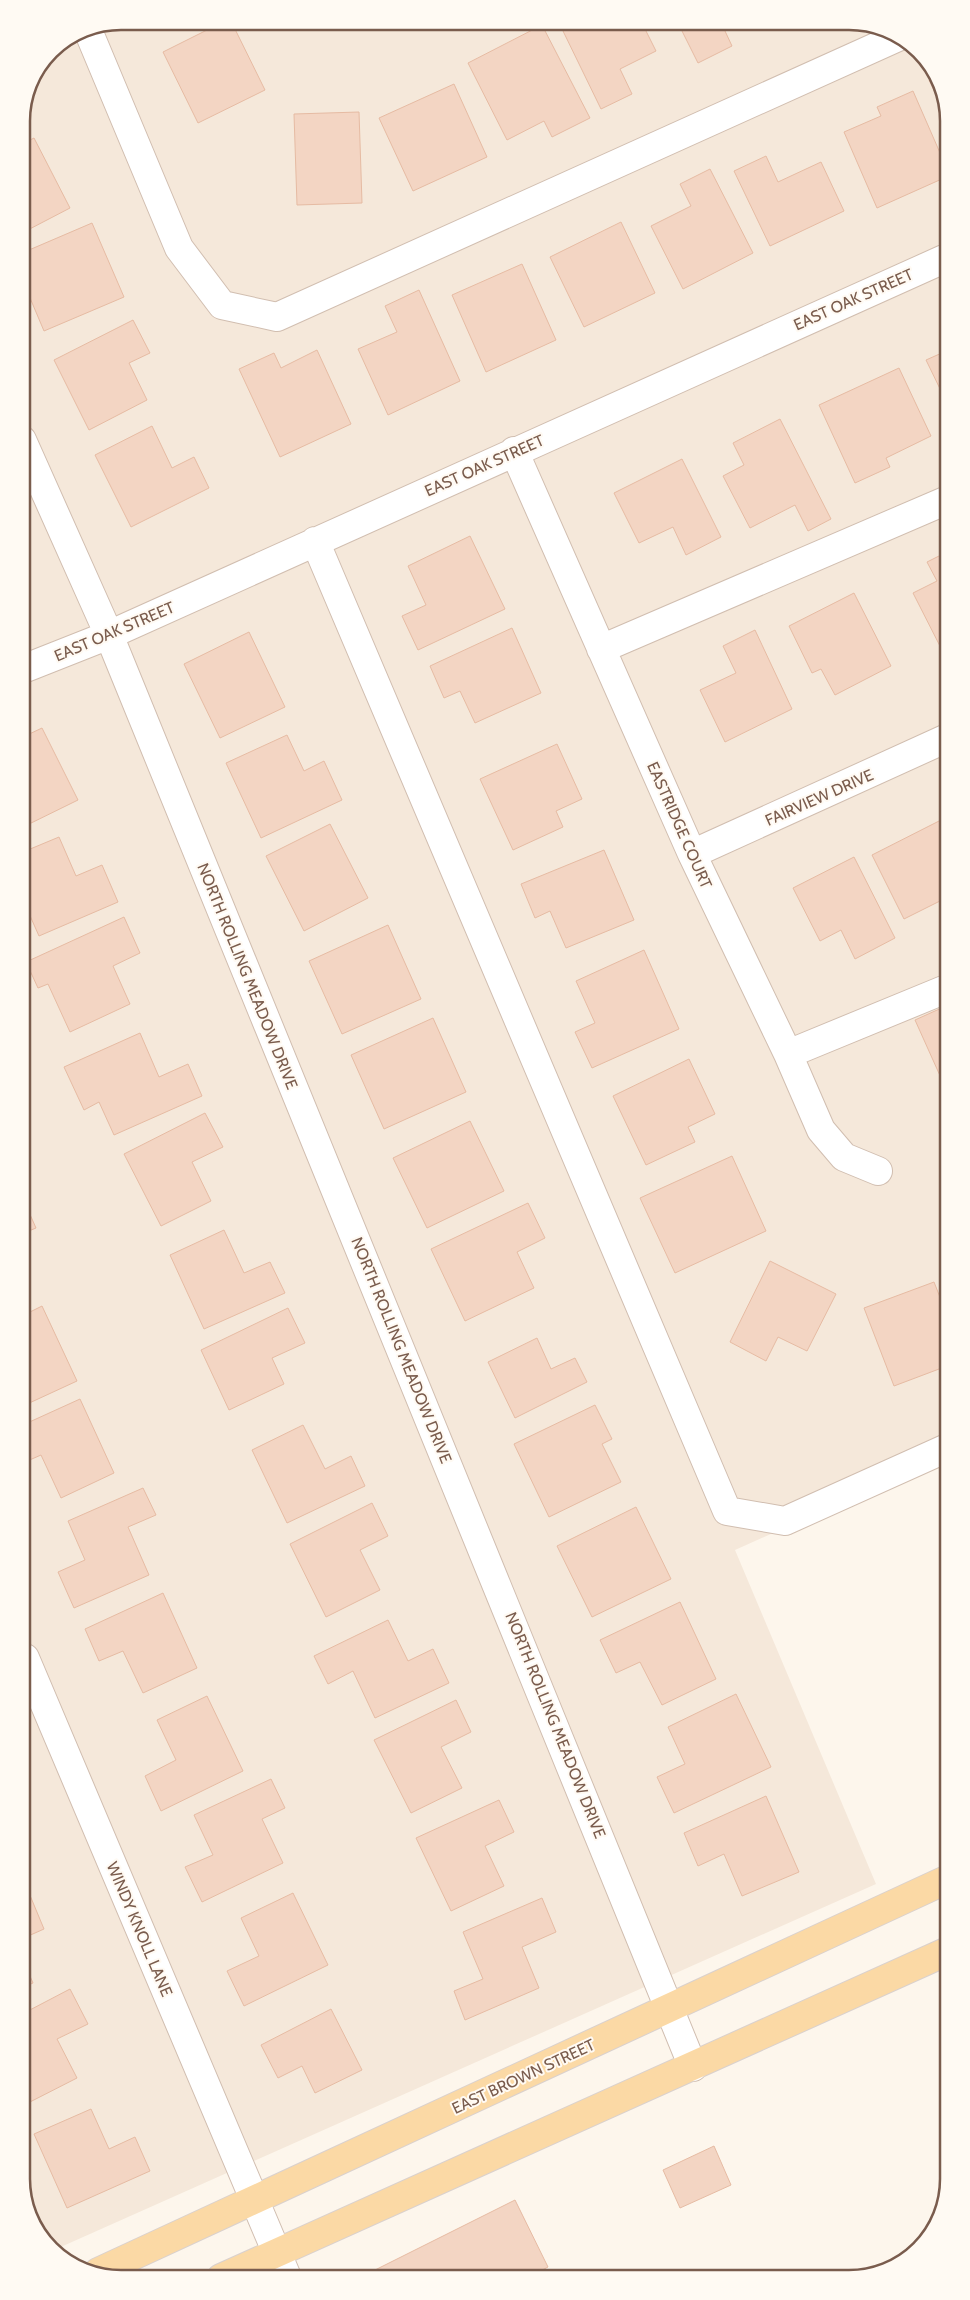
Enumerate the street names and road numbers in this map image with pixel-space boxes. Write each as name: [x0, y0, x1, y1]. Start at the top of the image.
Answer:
street label: EAST OAK STREET: [791, 264, 916, 334]
street label: EAST OAK STREET: [422, 430, 547, 500]
street label: EAST OAK STREET: [51, 597, 178, 665]
street label: EASTRIDGE COURT: [643, 759, 716, 892]
street label: FAIRVIEW DRIVE: [762, 765, 876, 830]
street label: NORTH ROLLING MEADOW DRIVE: [193, 860, 302, 1092]
street label: NORTH ROLLING MEADOW DRIVE: [347, 1234, 456, 1466]
street label: NORTH ROLLING MEADOW DRIVE: [501, 1609, 610, 1841]
street label: WINDY KNOLL LANE: [103, 1859, 177, 2000]
street label: EAST BROWN STREET: [449, 2035, 598, 2118]

